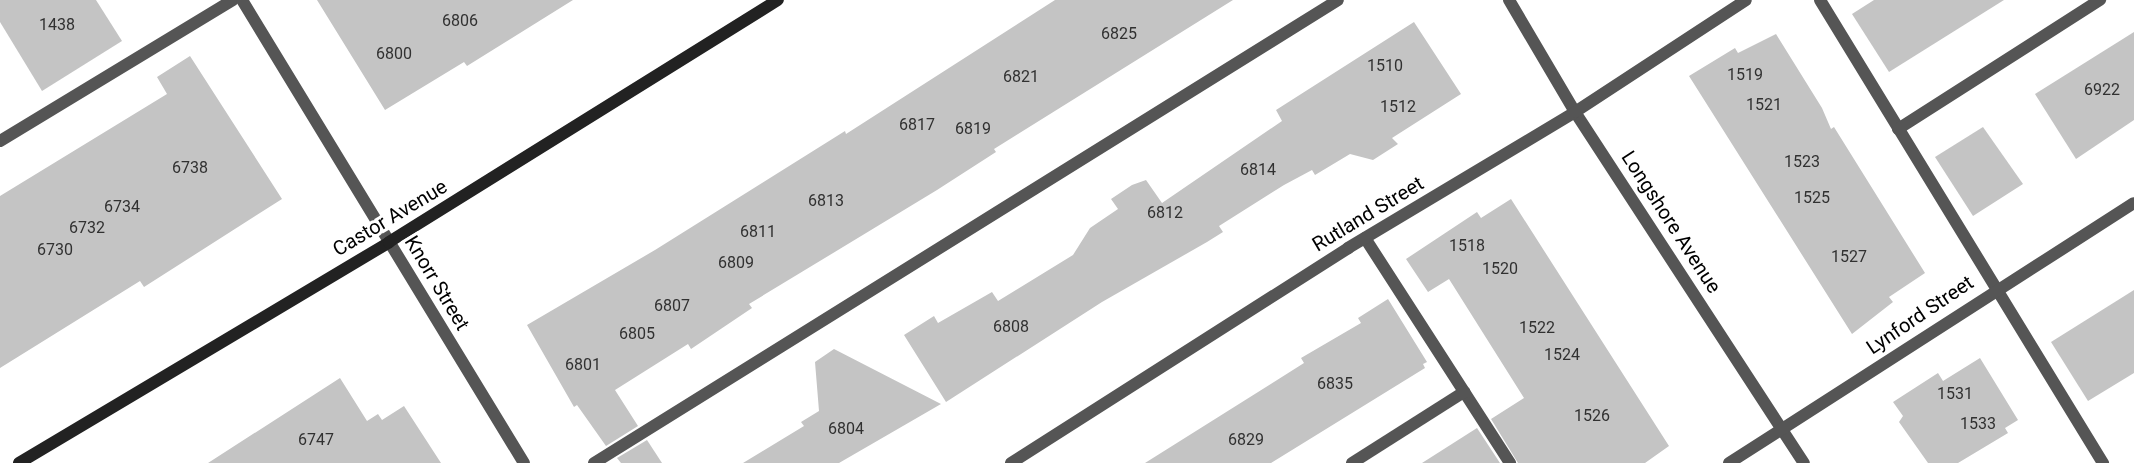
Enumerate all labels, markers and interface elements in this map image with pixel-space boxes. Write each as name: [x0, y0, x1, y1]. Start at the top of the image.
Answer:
house number: 6806: [442, 11, 478, 31]
house number: 1438: [39, 15, 75, 35]
house number: 6825: [1101, 24, 1137, 44]
house number: 6800: [376, 44, 412, 64]
house number: 1510: [1367, 56, 1403, 76]
house number: 1519: [1727, 65, 1763, 85]
house number: 6821: [1003, 67, 1039, 87]
house number: 6922: [2084, 80, 2120, 100]
house number: 1521: [1746, 95, 1782, 115]
house number: 1512: [1380, 97, 1416, 117]
house number: 6817: [899, 115, 935, 135]
house number: 6819: [955, 119, 991, 139]
street label: Longshore Avenue: [1616, 146, 1726, 298]
house number: 1523: [1784, 152, 1820, 172]
house number: 6738: [172, 158, 208, 178]
house number: 6814: [1240, 160, 1276, 180]
street label: Rutland Street: [1308, 171, 1428, 257]
street label: Castor Avenue: [328, 174, 452, 262]
house number: 1525: [1794, 188, 1830, 208]
house number: 6813: [808, 191, 844, 211]
house number: 6734: [104, 197, 140, 217]
house number: 6812: [1147, 203, 1183, 223]
house number: 6732: [69, 218, 105, 238]
house number: 6811: [740, 222, 776, 242]
street label: Knorr Street: [399, 231, 475, 335]
house number: 1518: [1449, 236, 1485, 256]
house number: 6730: [37, 240, 73, 260]
house number: 1527: [1831, 247, 1867, 267]
house number: 6809: [718, 253, 754, 273]
house number: 1520: [1482, 259, 1518, 279]
street label: Lynford Street: [1862, 270, 1978, 360]
house number: 6807: [654, 296, 690, 316]
house number: 6808: [993, 317, 1029, 337]
house number: 1522: [1519, 318, 1555, 338]
house number: 6805: [619, 324, 655, 344]
house number: 1524: [1544, 345, 1580, 365]
house number: 6801: [565, 355, 601, 375]
house number: 6835: [1317, 374, 1353, 394]
house number: 1531: [1937, 384, 1973, 404]
house number: 1526: [1574, 406, 1610, 426]
house number: 1533: [1960, 414, 1996, 434]
house number: 6804: [828, 419, 864, 439]
house number: 6747: [298, 430, 334, 450]
house number: 6829: [1228, 430, 1264, 450]

